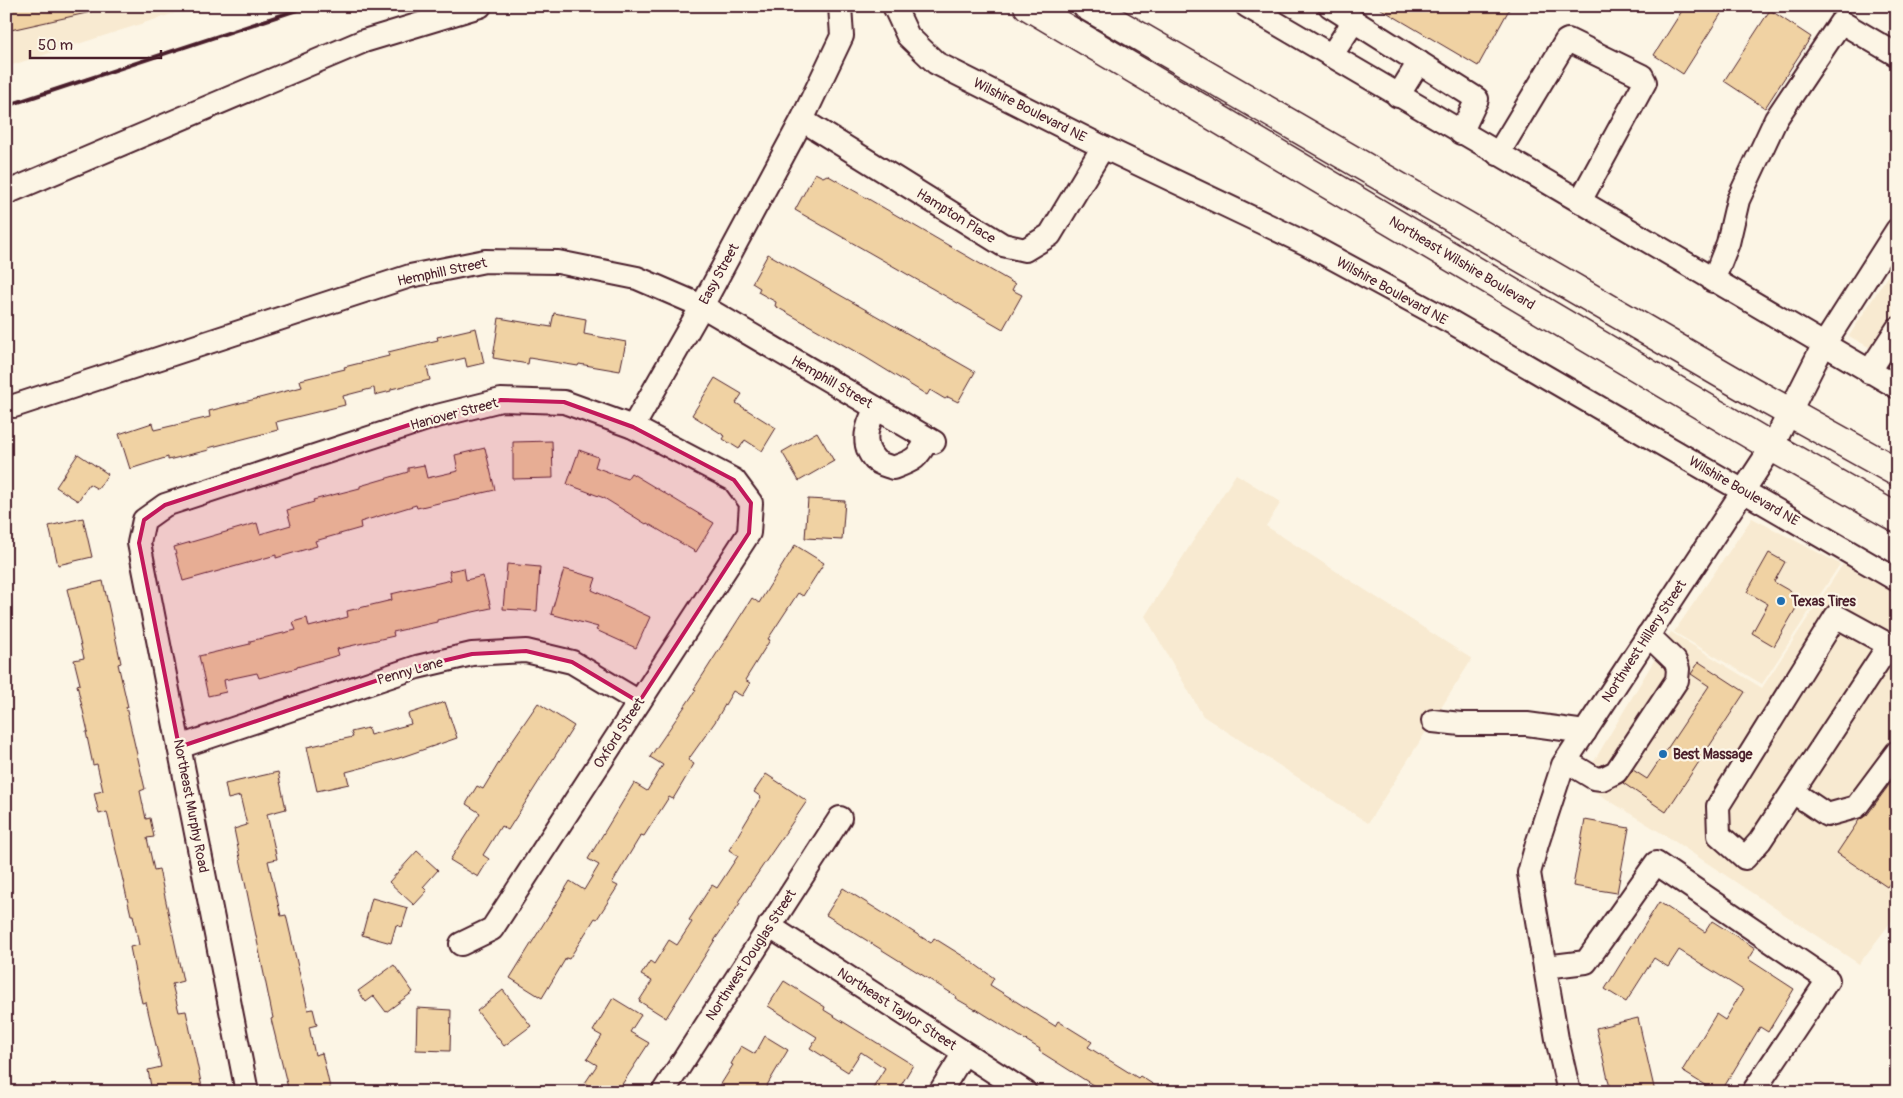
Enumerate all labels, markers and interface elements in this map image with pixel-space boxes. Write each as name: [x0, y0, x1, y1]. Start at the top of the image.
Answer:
scale bar: [30, 28, 161, 60]
text: 50 m: [38, 36, 73, 55]
street label: Wilshire Boulevard NE: [971, 74, 1089, 146]
street label: Hampton Place: [913, 185, 999, 247]
street label: Northeast Wilshire Boulevard: [1386, 213, 1538, 313]
street label: Easy Street: [695, 240, 743, 307]
street label: Wilshire Boulevard NE: [1333, 253, 1451, 329]
street label: Hemphill Street: [396, 254, 489, 290]
street label: Hemphill Street: [788, 352, 876, 412]
street label: Hanover Street: [408, 394, 500, 434]
street label: Wilshire Boulevard NE: [1686, 452, 1802, 530]
street label: Northwest Hillery Street: [1598, 576, 1690, 705]
place label: Texas Tires: [1790, 593, 1857, 610]
marker: Texas Tires: [1775, 595, 1787, 607]
street label: Penny Lane: [375, 653, 445, 689]
street label: Oxford Street: [590, 694, 648, 772]
street label: Northeast Murphy Road: [170, 738, 212, 874]
place label: Best Massage: [1673, 746, 1753, 763]
marker: Best Massage: [1657, 748, 1669, 760]
street label: Northwest Douglas Street: [702, 886, 800, 1024]
street label: Northeast Taylor Street: [834, 964, 960, 1054]

